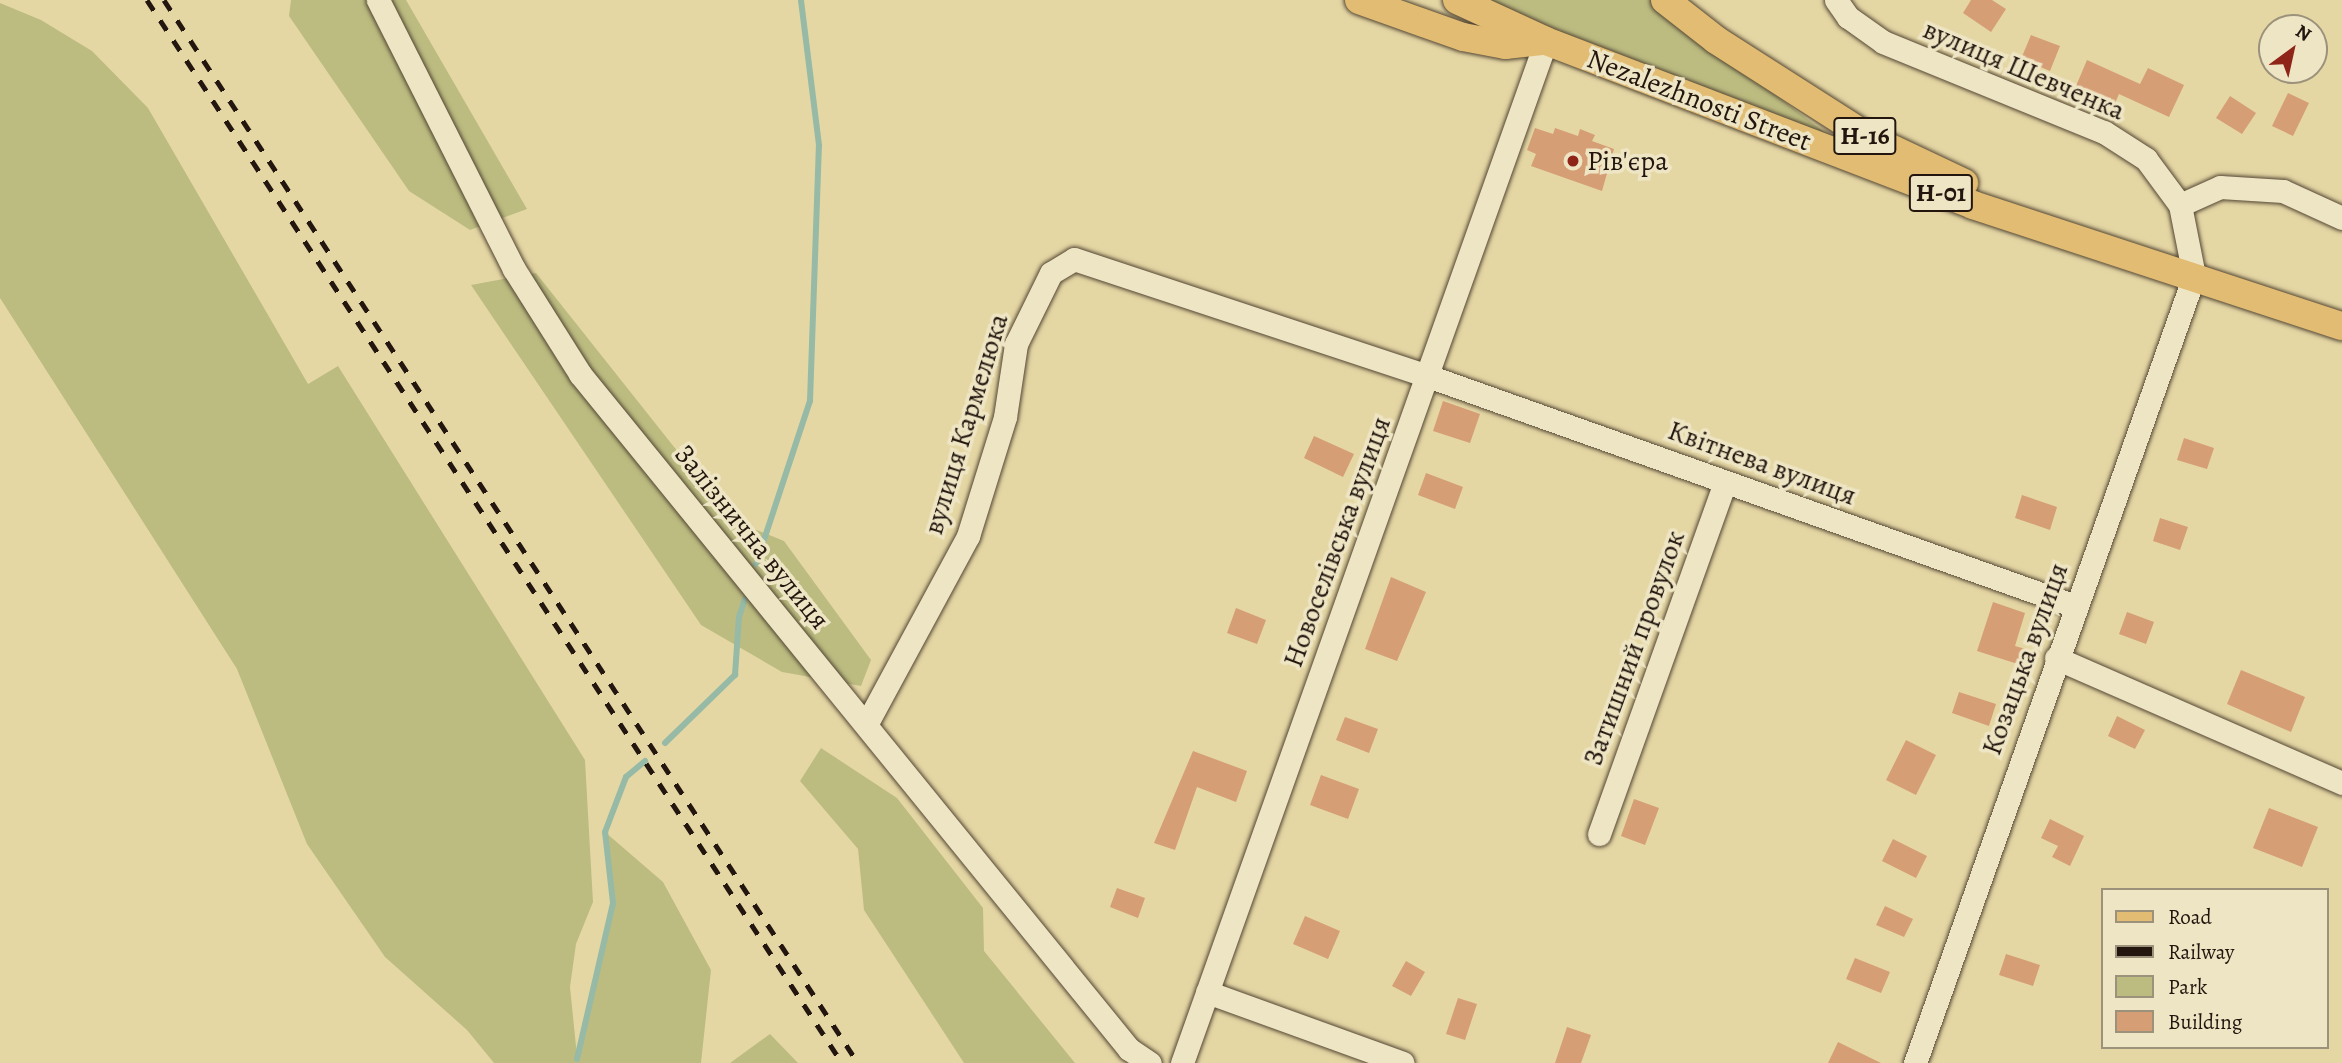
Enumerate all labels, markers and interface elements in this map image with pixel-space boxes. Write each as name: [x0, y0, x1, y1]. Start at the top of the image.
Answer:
street label: вулиця Шевченка: [1918, 12, 2130, 128]
north arrow: [2258, 14, 2328, 84]
text: N: [2290, 18, 2316, 48]
street label: Nezalezhnosti Street: [1582, 42, 1816, 158]
road number: Н-16: [1832, 113, 1898, 158]
place label: Рів'єра: [1587, 144, 1668, 178]
marker: Рів'єра: [1565, 153, 1581, 169]
road number: Н-01: [1908, 170, 1974, 216]
street label: вулиця Кармелюка: [916, 310, 1016, 538]
street label: Новоселівська вулиця: [1276, 412, 1398, 672]
street label: Квітнева вулиця: [1663, 413, 1861, 513]
street label: Залізнична вулиця: [667, 438, 837, 636]
street label: Затишний провулок: [1576, 526, 1692, 770]
street label: Козацька вулиця: [1975, 558, 2075, 760]
legend: [2100, 888, 2328, 1049]
text: Road: [2168, 903, 2212, 931]
text: Railway: [2168, 938, 2234, 966]
text: Park: [2168, 973, 2207, 1001]
text: Building: [2168, 1008, 2242, 1036]

